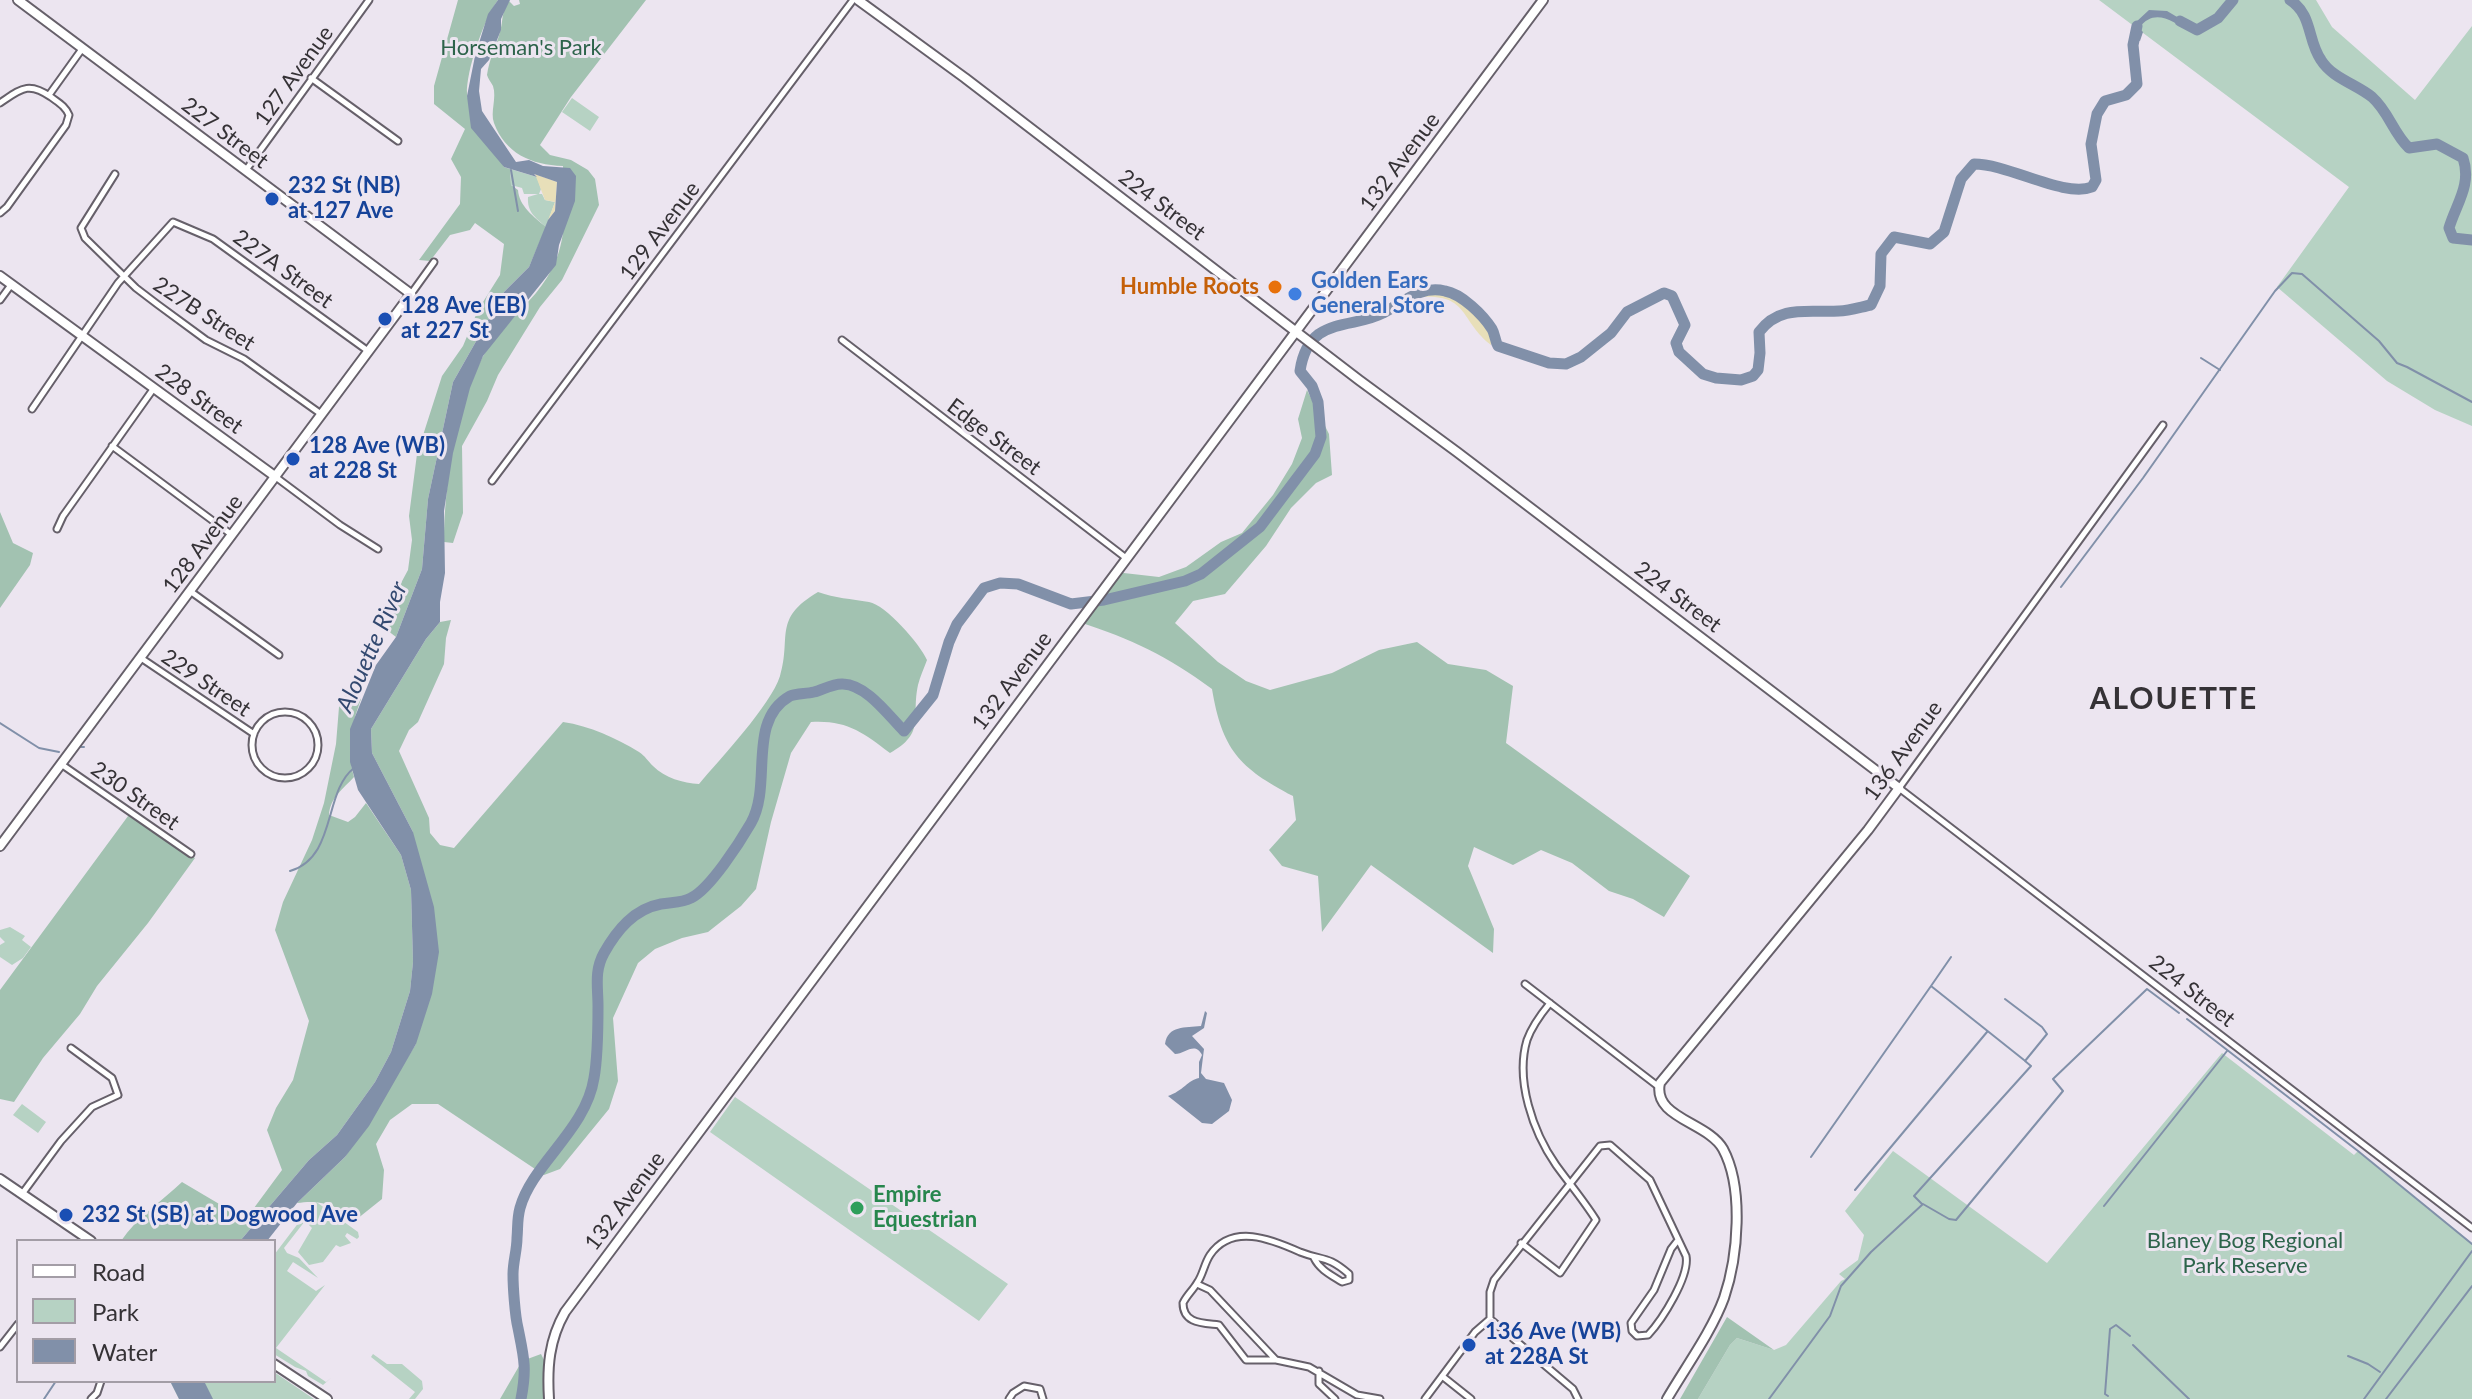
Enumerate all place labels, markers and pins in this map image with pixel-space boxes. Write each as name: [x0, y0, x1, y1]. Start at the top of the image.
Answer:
place label: 232 St (NB) at 127 Ave: [288, 173, 400, 224]
marker: 232 St (NB) at 127 Ave: [263, 190, 281, 208]
place label: Golden Ears General Store: [1311, 268, 1445, 320]
place label: Humble Roots: [1120, 274, 1259, 300]
marker: Humble Roots: [1266, 278, 1284, 296]
marker: Golden Ears General Store: [1286, 285, 1304, 303]
place label: 128 Ave (EB) at 227 St: [401, 293, 527, 344]
marker: 128 Ave (EB) at 227 St: [376, 310, 394, 328]
place label: 128 Ave (WB) at 228 St: [309, 433, 445, 484]
marker: 128 Ave (WB) at 228 St: [284, 450, 302, 468]
place label: Empire Equestrian: [873, 1182, 977, 1234]
marker: Empire Equestrian: [848, 1199, 866, 1217]
place label: 232 St (SB) at Dogwood Ave: [82, 1202, 358, 1228]
marker: 232 St (SB) at Dogwood Ave: [57, 1206, 75, 1224]
place label: 136 Ave (WB) at 228A St: [1485, 1319, 1621, 1370]
marker: 136 Ave (WB) at 228A St: [1460, 1336, 1478, 1354]

